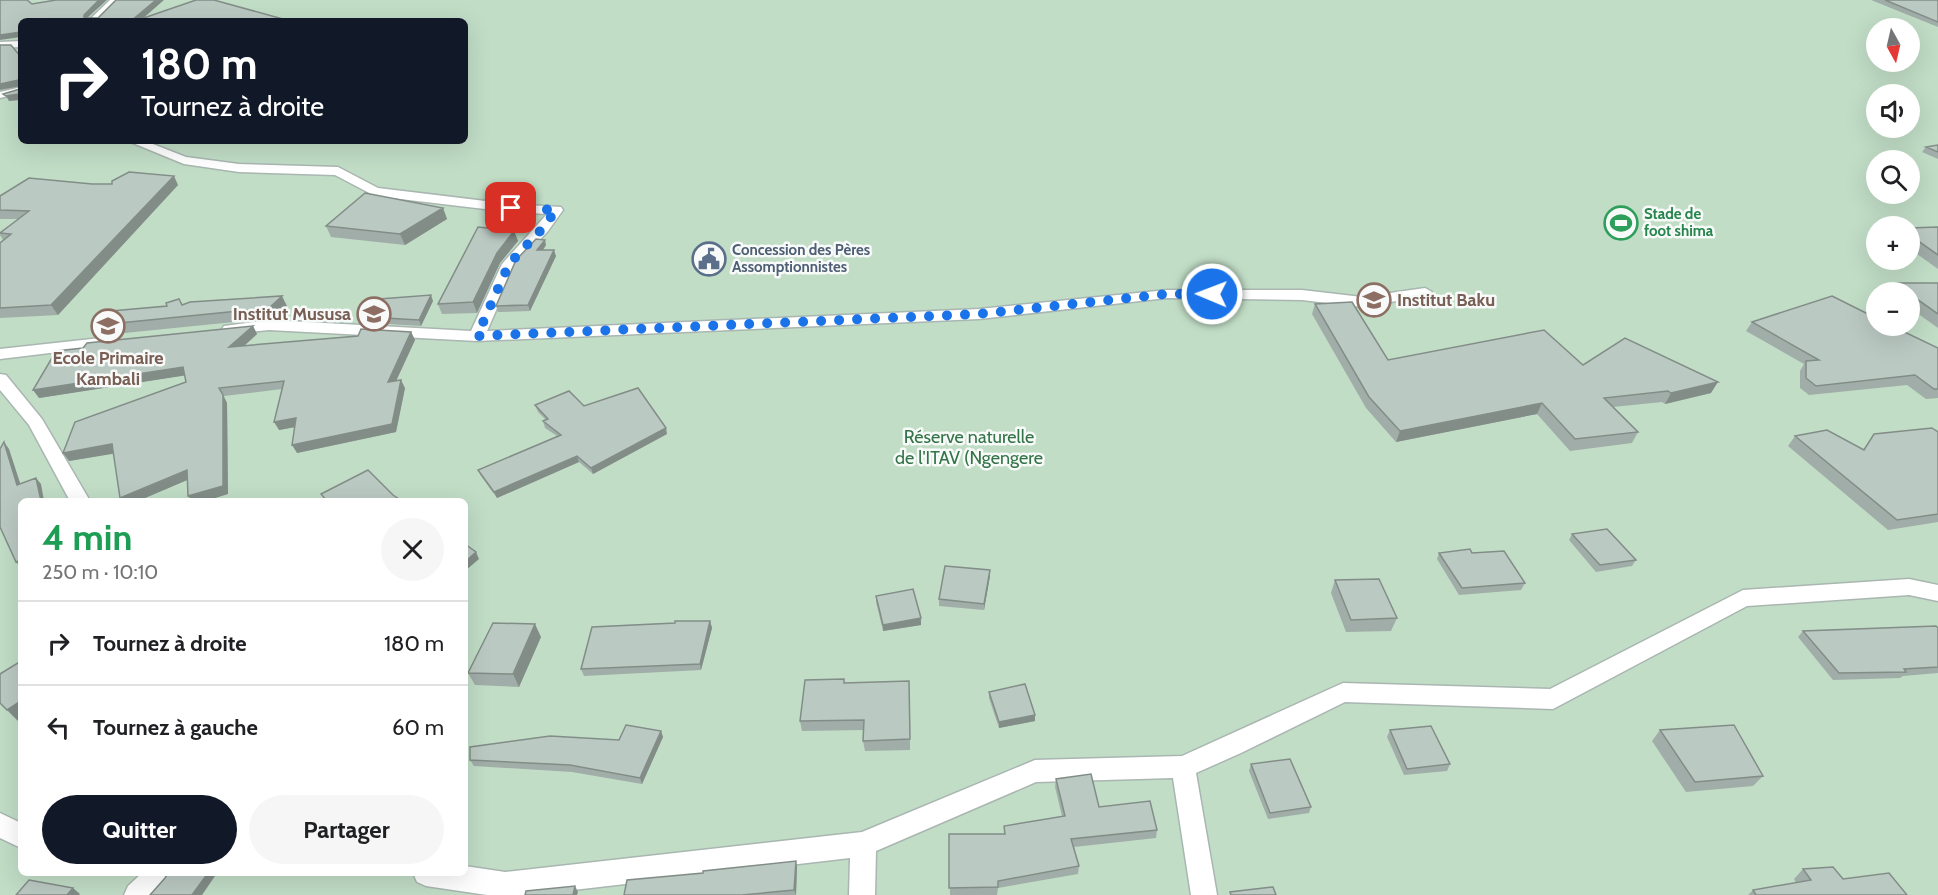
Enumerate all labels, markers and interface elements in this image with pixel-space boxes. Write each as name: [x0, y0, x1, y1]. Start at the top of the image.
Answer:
north arrow: [1866, 18, 1920, 72]
map controls: [1866, 18, 1920, 336]
text: 180 m: [141, 38, 257, 90]
icon: right: [42, 42, 120, 120]
button: sound: [1866, 84, 1920, 138]
text: Tournez à droite: [141, 90, 324, 123]
button: search: [1866, 150, 1920, 204]
pin: [485, 182, 536, 233]
icon: arrive: [494, 191, 527, 224]
sports icon: Stade de foot shima: [1603, 205, 1639, 241]
place label: Stade de foot shima: [1644, 205, 1714, 240]
button: +: [1866, 216, 1920, 270]
public building icon: Concession des Pères Assomptionnistes: [691, 241, 727, 277]
place label: Concession des Pères Assomptionnistes: [732, 241, 870, 276]
position arrow: [1180, 262, 1244, 326]
school or university icon: Institut Baku: [1356, 282, 1392, 318]
button: −: [1866, 282, 1920, 336]
place label: Institut Baku: [1397, 289, 1495, 311]
school or university icon: Institut Mususa: [356, 296, 392, 332]
place label: Institut Mususa: [233, 303, 351, 325]
school or university icon: Ecole Primaire Kambali: [90, 308, 126, 344]
place label: Ecole Primaire Kambali: [52, 347, 164, 390]
park label: Réserve naturelle de l'ITAV (Ngengere: [895, 426, 1043, 469]
text: 4 min: [42, 515, 132, 559]
button: close: [381, 518, 444, 581]
text: 250 m · 10:10: [42, 560, 158, 584]
icon: right: [42, 627, 75, 660]
text: Tournez à droite: [93, 630, 247, 657]
text: 180 m: [384, 630, 444, 657]
icon: left: [42, 711, 75, 744]
text: Tournez à gauche: [93, 714, 258, 741]
text: 60 m: [392, 714, 444, 741]
button: Quitter: [42, 795, 237, 864]
button: Partager: [249, 795, 444, 864]

